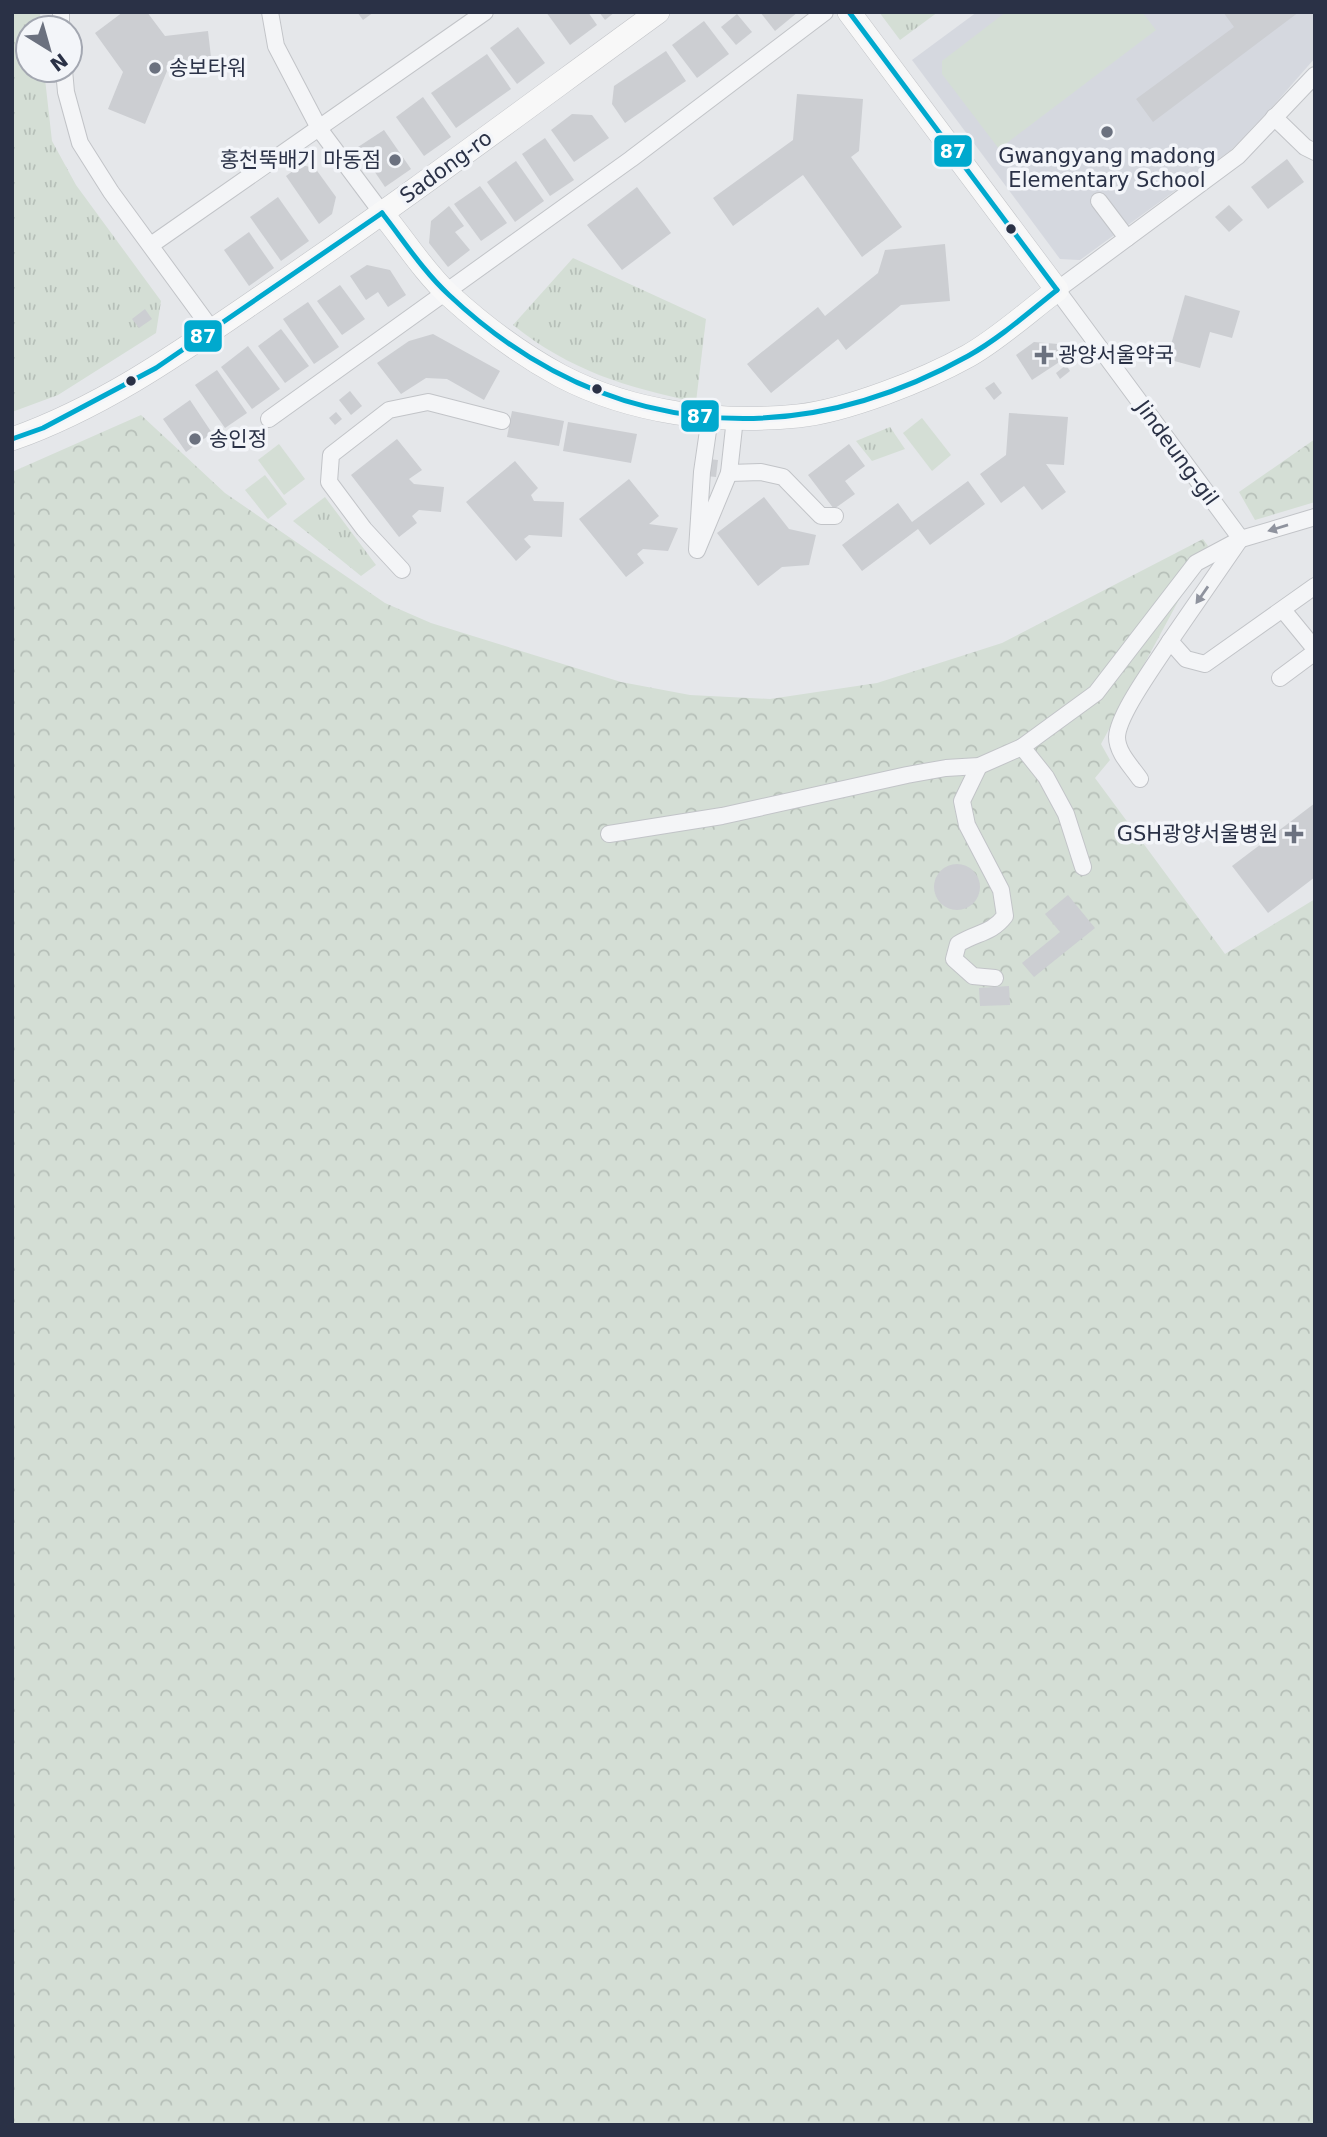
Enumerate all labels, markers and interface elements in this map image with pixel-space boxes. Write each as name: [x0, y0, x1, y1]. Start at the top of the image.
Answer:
north arrow: [14, 14, 84, 84]
text: N: [46, 49, 72, 76]
place label: 송보타워: [169, 56, 246, 80]
marker: 송보타워: [147, 60, 163, 76]
marker: Gwangyang madong Elementary School: [1099, 124, 1115, 140]
street label: Sadong-ro: [395, 126, 497, 208]
line badge: 87: [933, 134, 973, 168]
text: 87: [940, 140, 966, 162]
place label: Gwangyang madong Elementary School: [998, 144, 1216, 192]
place label: 홍천뚝배기 마동점: [220, 148, 381, 172]
marker: 홍천뚝배기 마동점: [387, 152, 403, 168]
unlabelled marker: [1004, 222, 1018, 236]
line badge: 87: [183, 319, 223, 353]
text: 87: [190, 325, 216, 347]
place label: 광양서울약국: [1058, 343, 1174, 367]
marker: 광양서울약국: [1036, 347, 1052, 363]
unlabelled marker: [124, 374, 138, 388]
unlabelled marker: [590, 382, 604, 396]
street label: Jindeung-gil: [1130, 394, 1223, 510]
line badge: 87: [680, 399, 720, 433]
text: 87: [687, 405, 713, 427]
place label: 송인정: [209, 427, 267, 451]
marker: 송인정: [187, 431, 203, 447]
one-way arrow: [1267, 523, 1288, 533]
one-way arrow: [1195, 586, 1209, 604]
place label: GSH광양서울병원: [1117, 822, 1278, 846]
marker: GSH광양서울병원: [1284, 824, 1304, 844]

